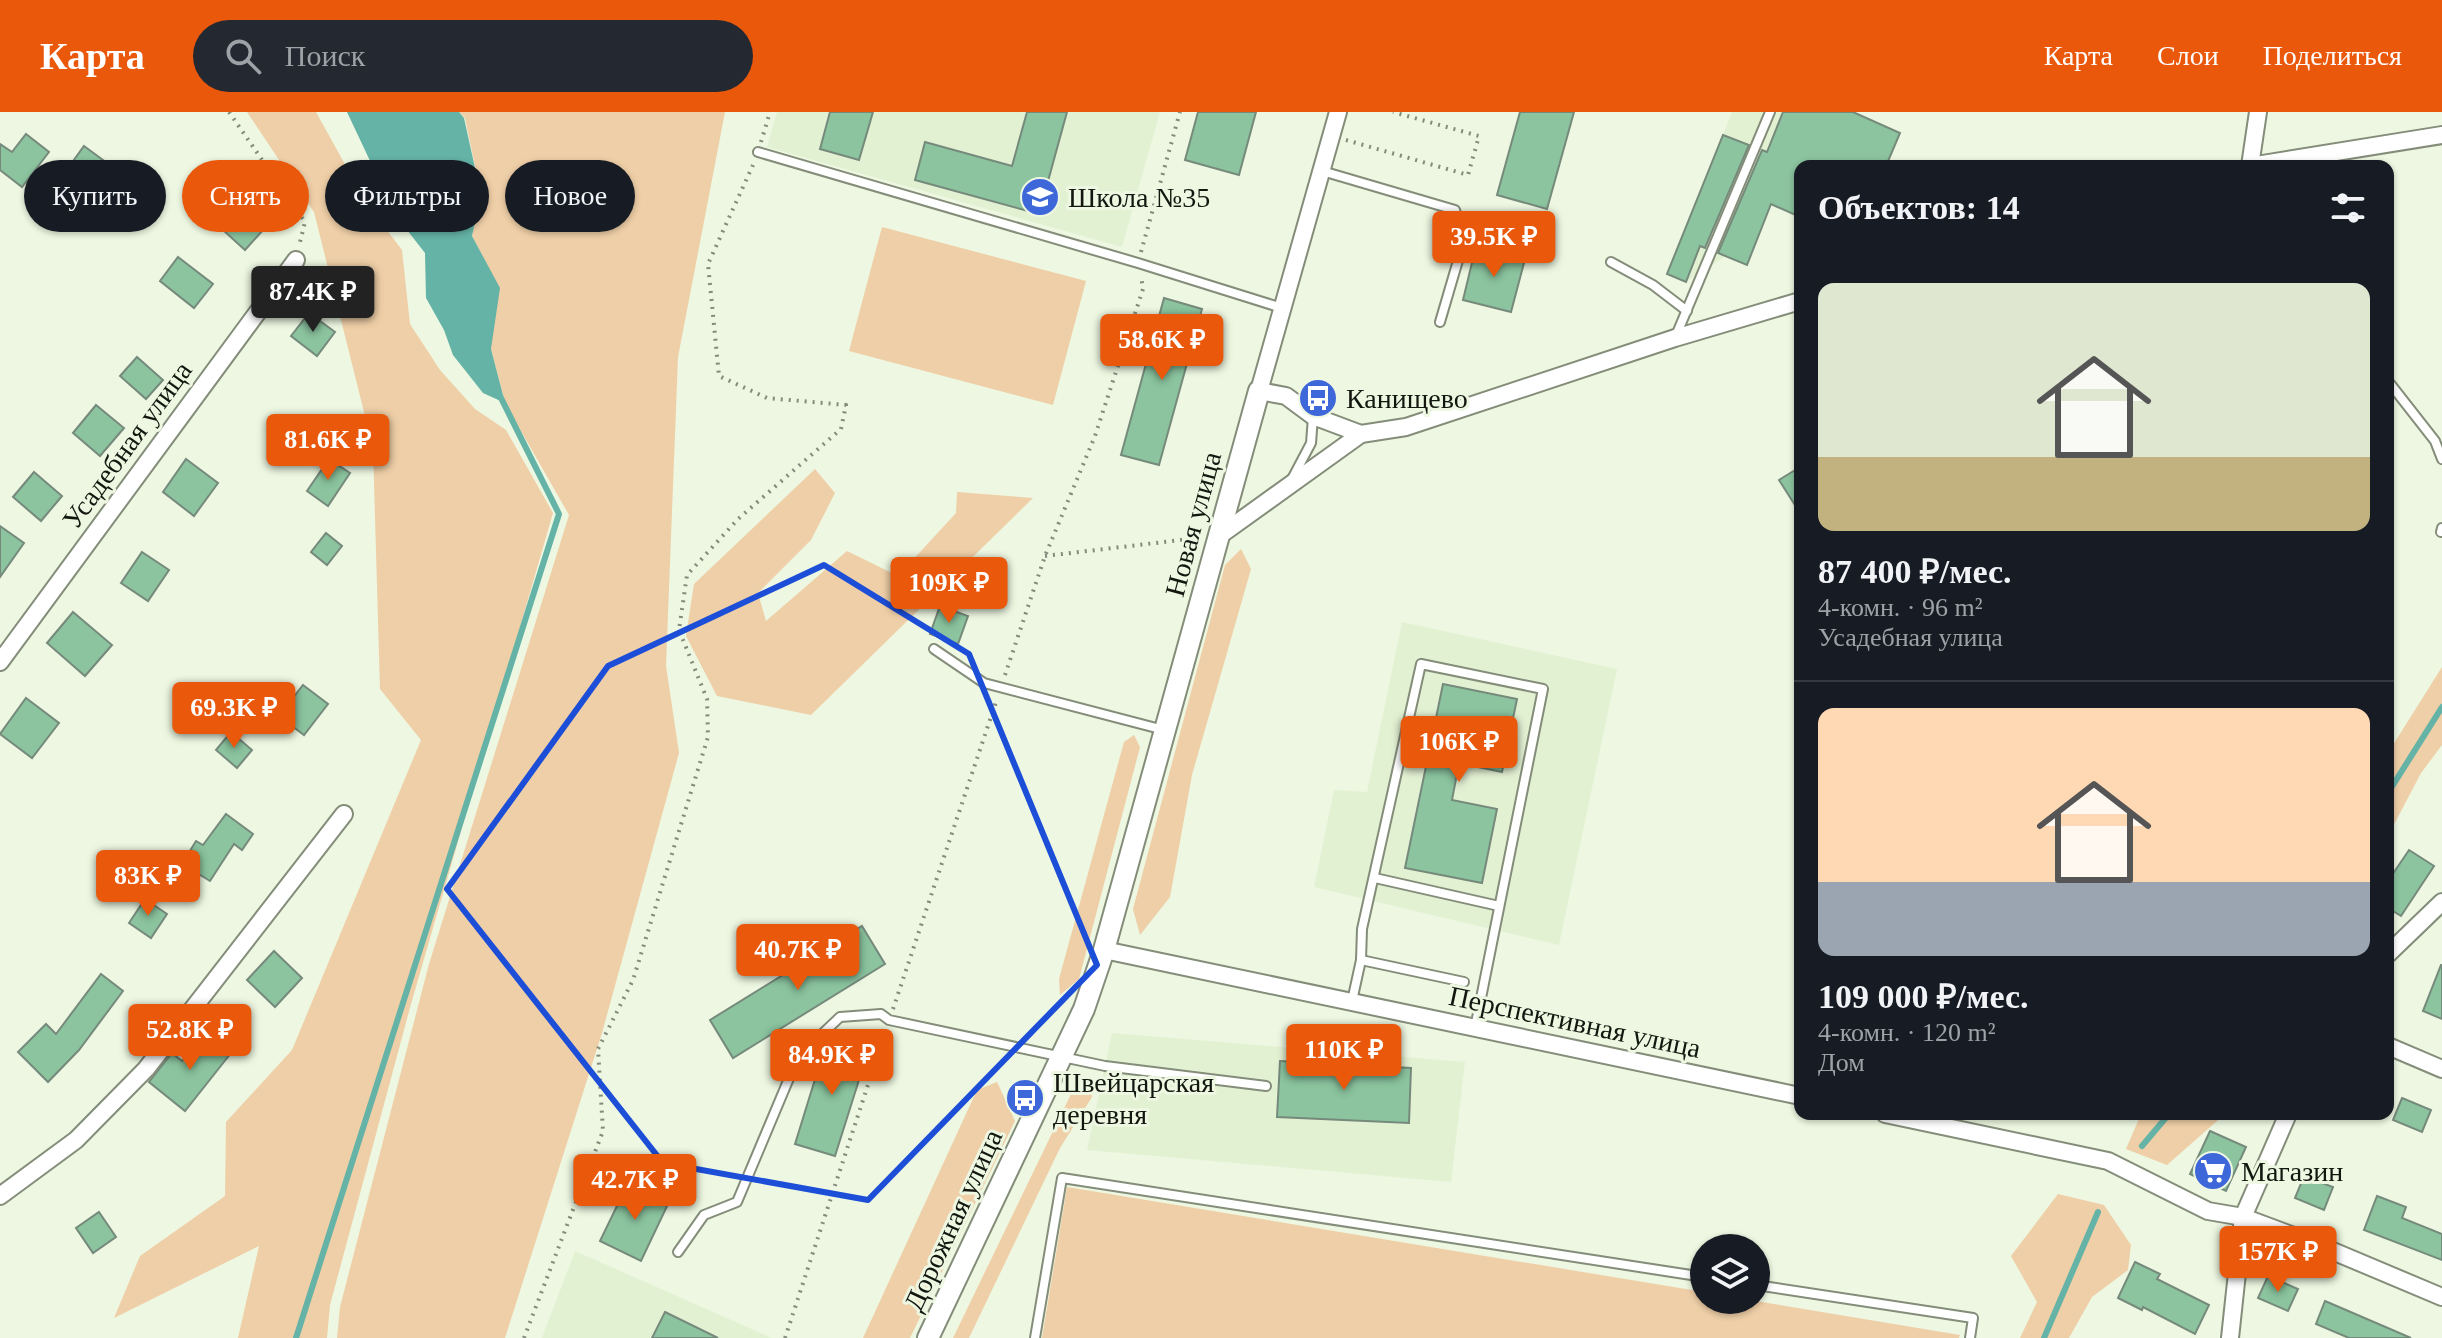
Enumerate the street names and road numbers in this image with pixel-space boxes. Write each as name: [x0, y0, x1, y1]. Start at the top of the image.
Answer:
street label: Усадебная улица: [56, 355, 198, 535]
street label: Новая улица: [1159, 448, 1227, 600]
street label: Перспективная улица: [1446, 980, 1704, 1064]
street label: Дорожная улица: [897, 1124, 1009, 1315]

